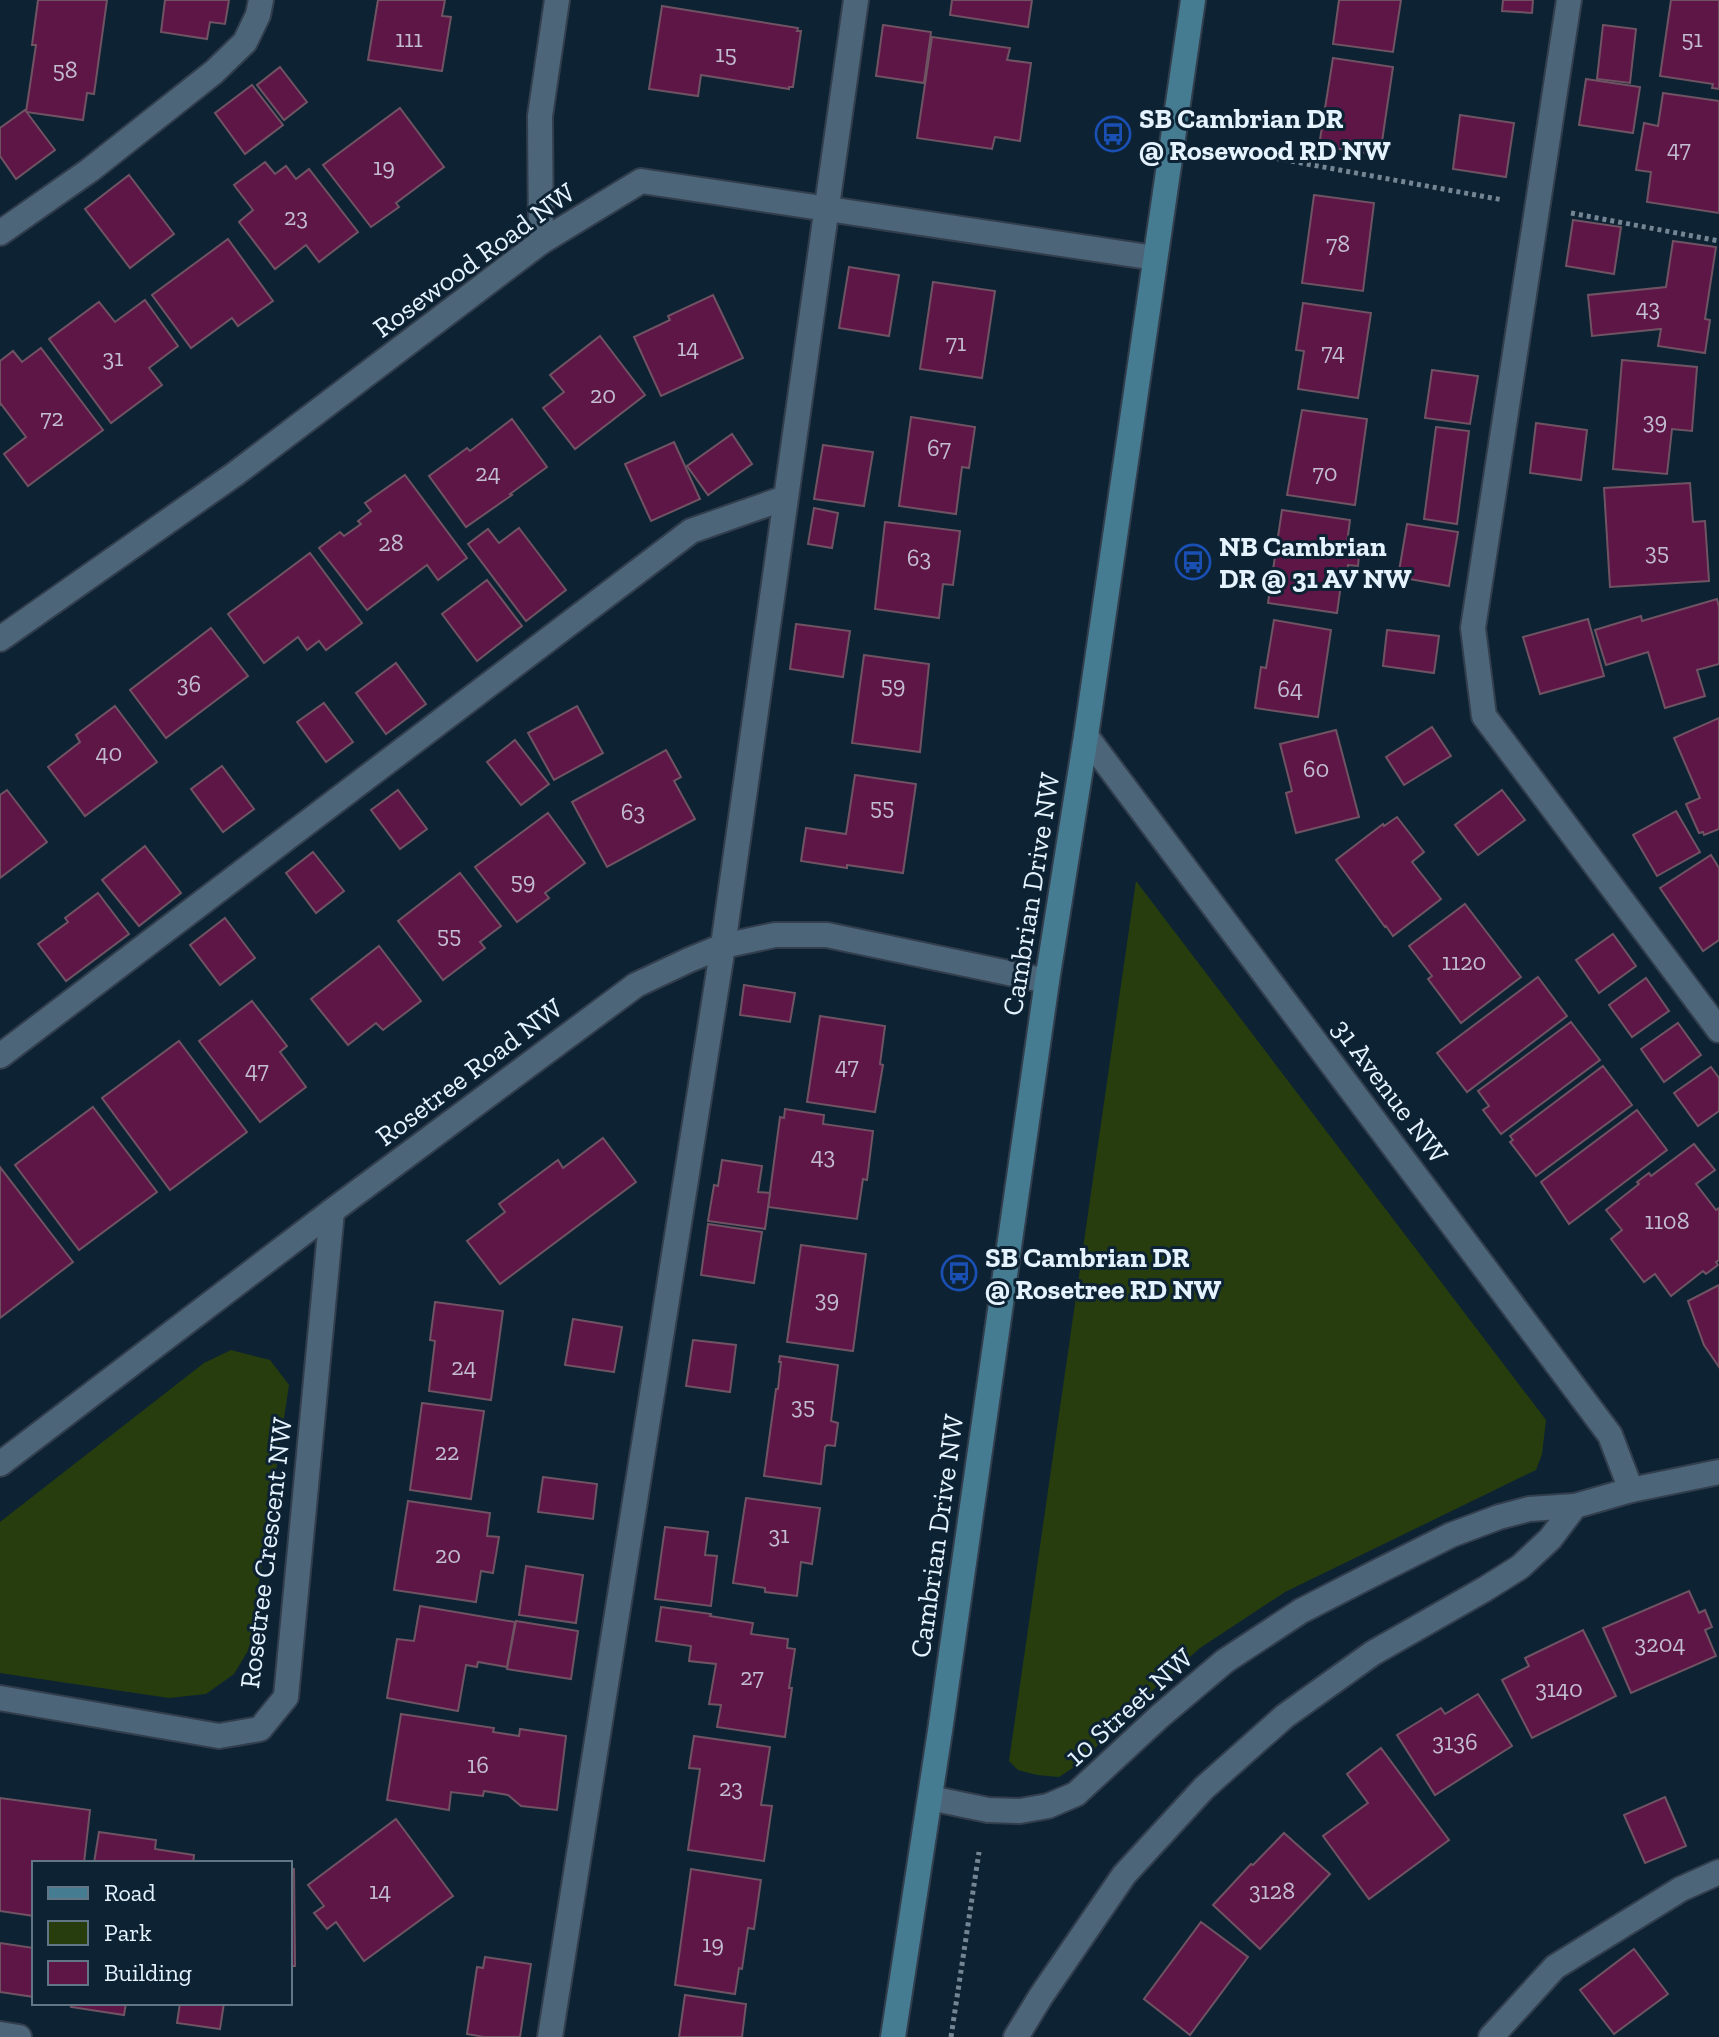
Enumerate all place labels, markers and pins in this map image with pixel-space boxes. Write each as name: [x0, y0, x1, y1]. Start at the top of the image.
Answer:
place label: SB Cambrian DR @ Rosewood RD NW: [1139, 102, 1391, 167]
bus stop icon: SB Cambrian DR @ Rosewood RD NW: [1094, 115, 1132, 153]
place label: NB Cambrian DR @ 31 AV NW: [1219, 530, 1412, 595]
bus stop icon: NB Cambrian DR @ 31 AV NW: [1174, 543, 1212, 581]
place label: SB Cambrian DR @ Rosetree RD NW: [985, 1241, 1222, 1306]
bus stop icon: SB Cambrian DR @ Rosetree RD NW: [940, 1254, 978, 1292]

